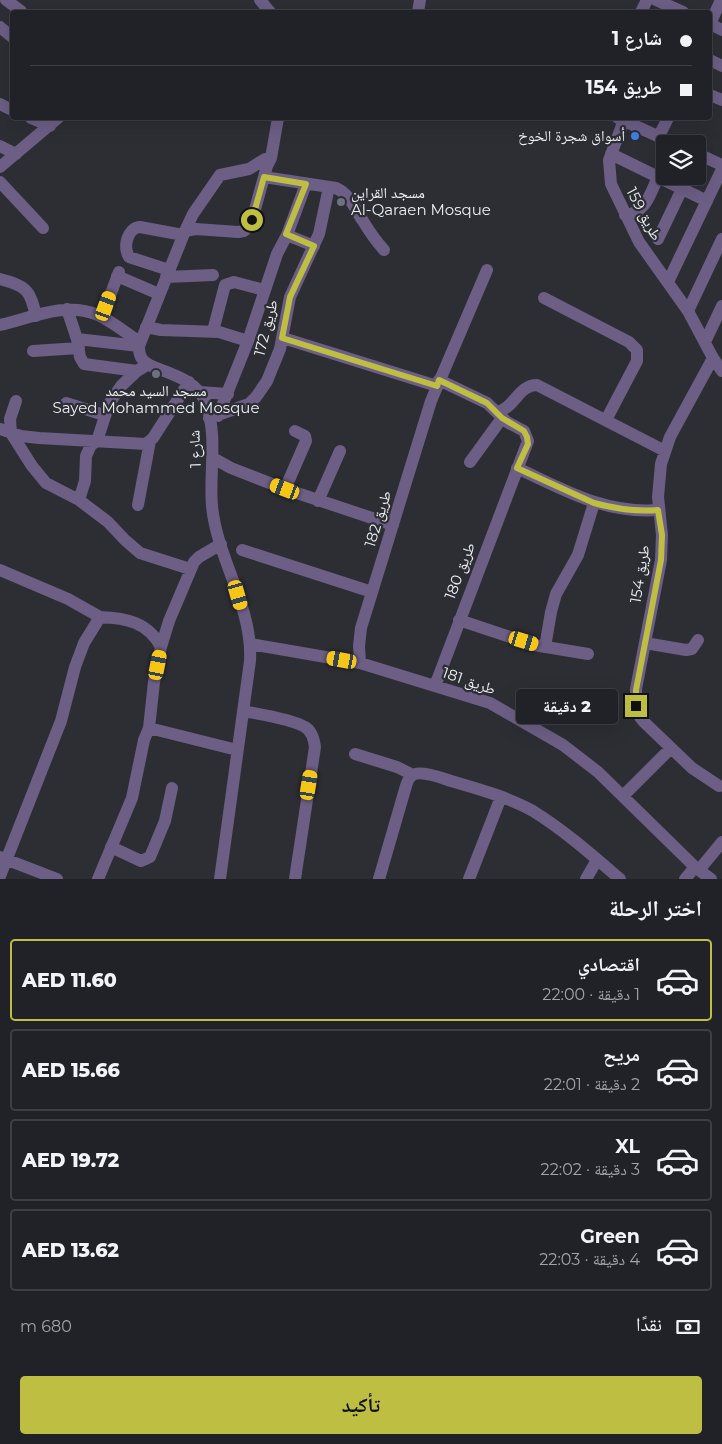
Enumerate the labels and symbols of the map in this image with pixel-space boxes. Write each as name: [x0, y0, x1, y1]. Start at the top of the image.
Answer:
place label: أسواق شجرة الخوخ: [518, 126, 625, 146]
marker: أسواق شجرة الخوخ: [629, 130, 641, 142]
place label: مسجد القراين Al-Qaraen Mosque: [351, 183, 491, 219]
street label: طريق 159: [622, 184, 666, 244]
marker: مسجد القراين Al-Qaraen Mosque: [335, 196, 347, 208]
route start: [241, 209, 263, 231]
car: [93, 289, 118, 323]
street label: طريق 172: [249, 298, 283, 358]
marker: مسجد السيد محمد Sayed Mohammed Mosque: [150, 368, 162, 380]
place label: مسجد السيد محمد Sayed Mohammed Mosque: [53, 381, 259, 417]
street label: شارع 1: [184, 430, 206, 468]
car: [268, 477, 301, 501]
street label: طريق 182: [360, 488, 396, 550]
street label: طريق 180: [440, 540, 480, 602]
street label: طريق 154: [626, 543, 654, 604]
car: [226, 579, 249, 611]
car: [507, 629, 540, 653]
car: [147, 649, 168, 681]
car: [325, 650, 358, 670]
street label: طريق 181: [440, 663, 498, 699]
callout: 2 دقيقة: [516, 688, 618, 724]
route end: [625, 695, 647, 717]
car: [299, 769, 318, 801]

